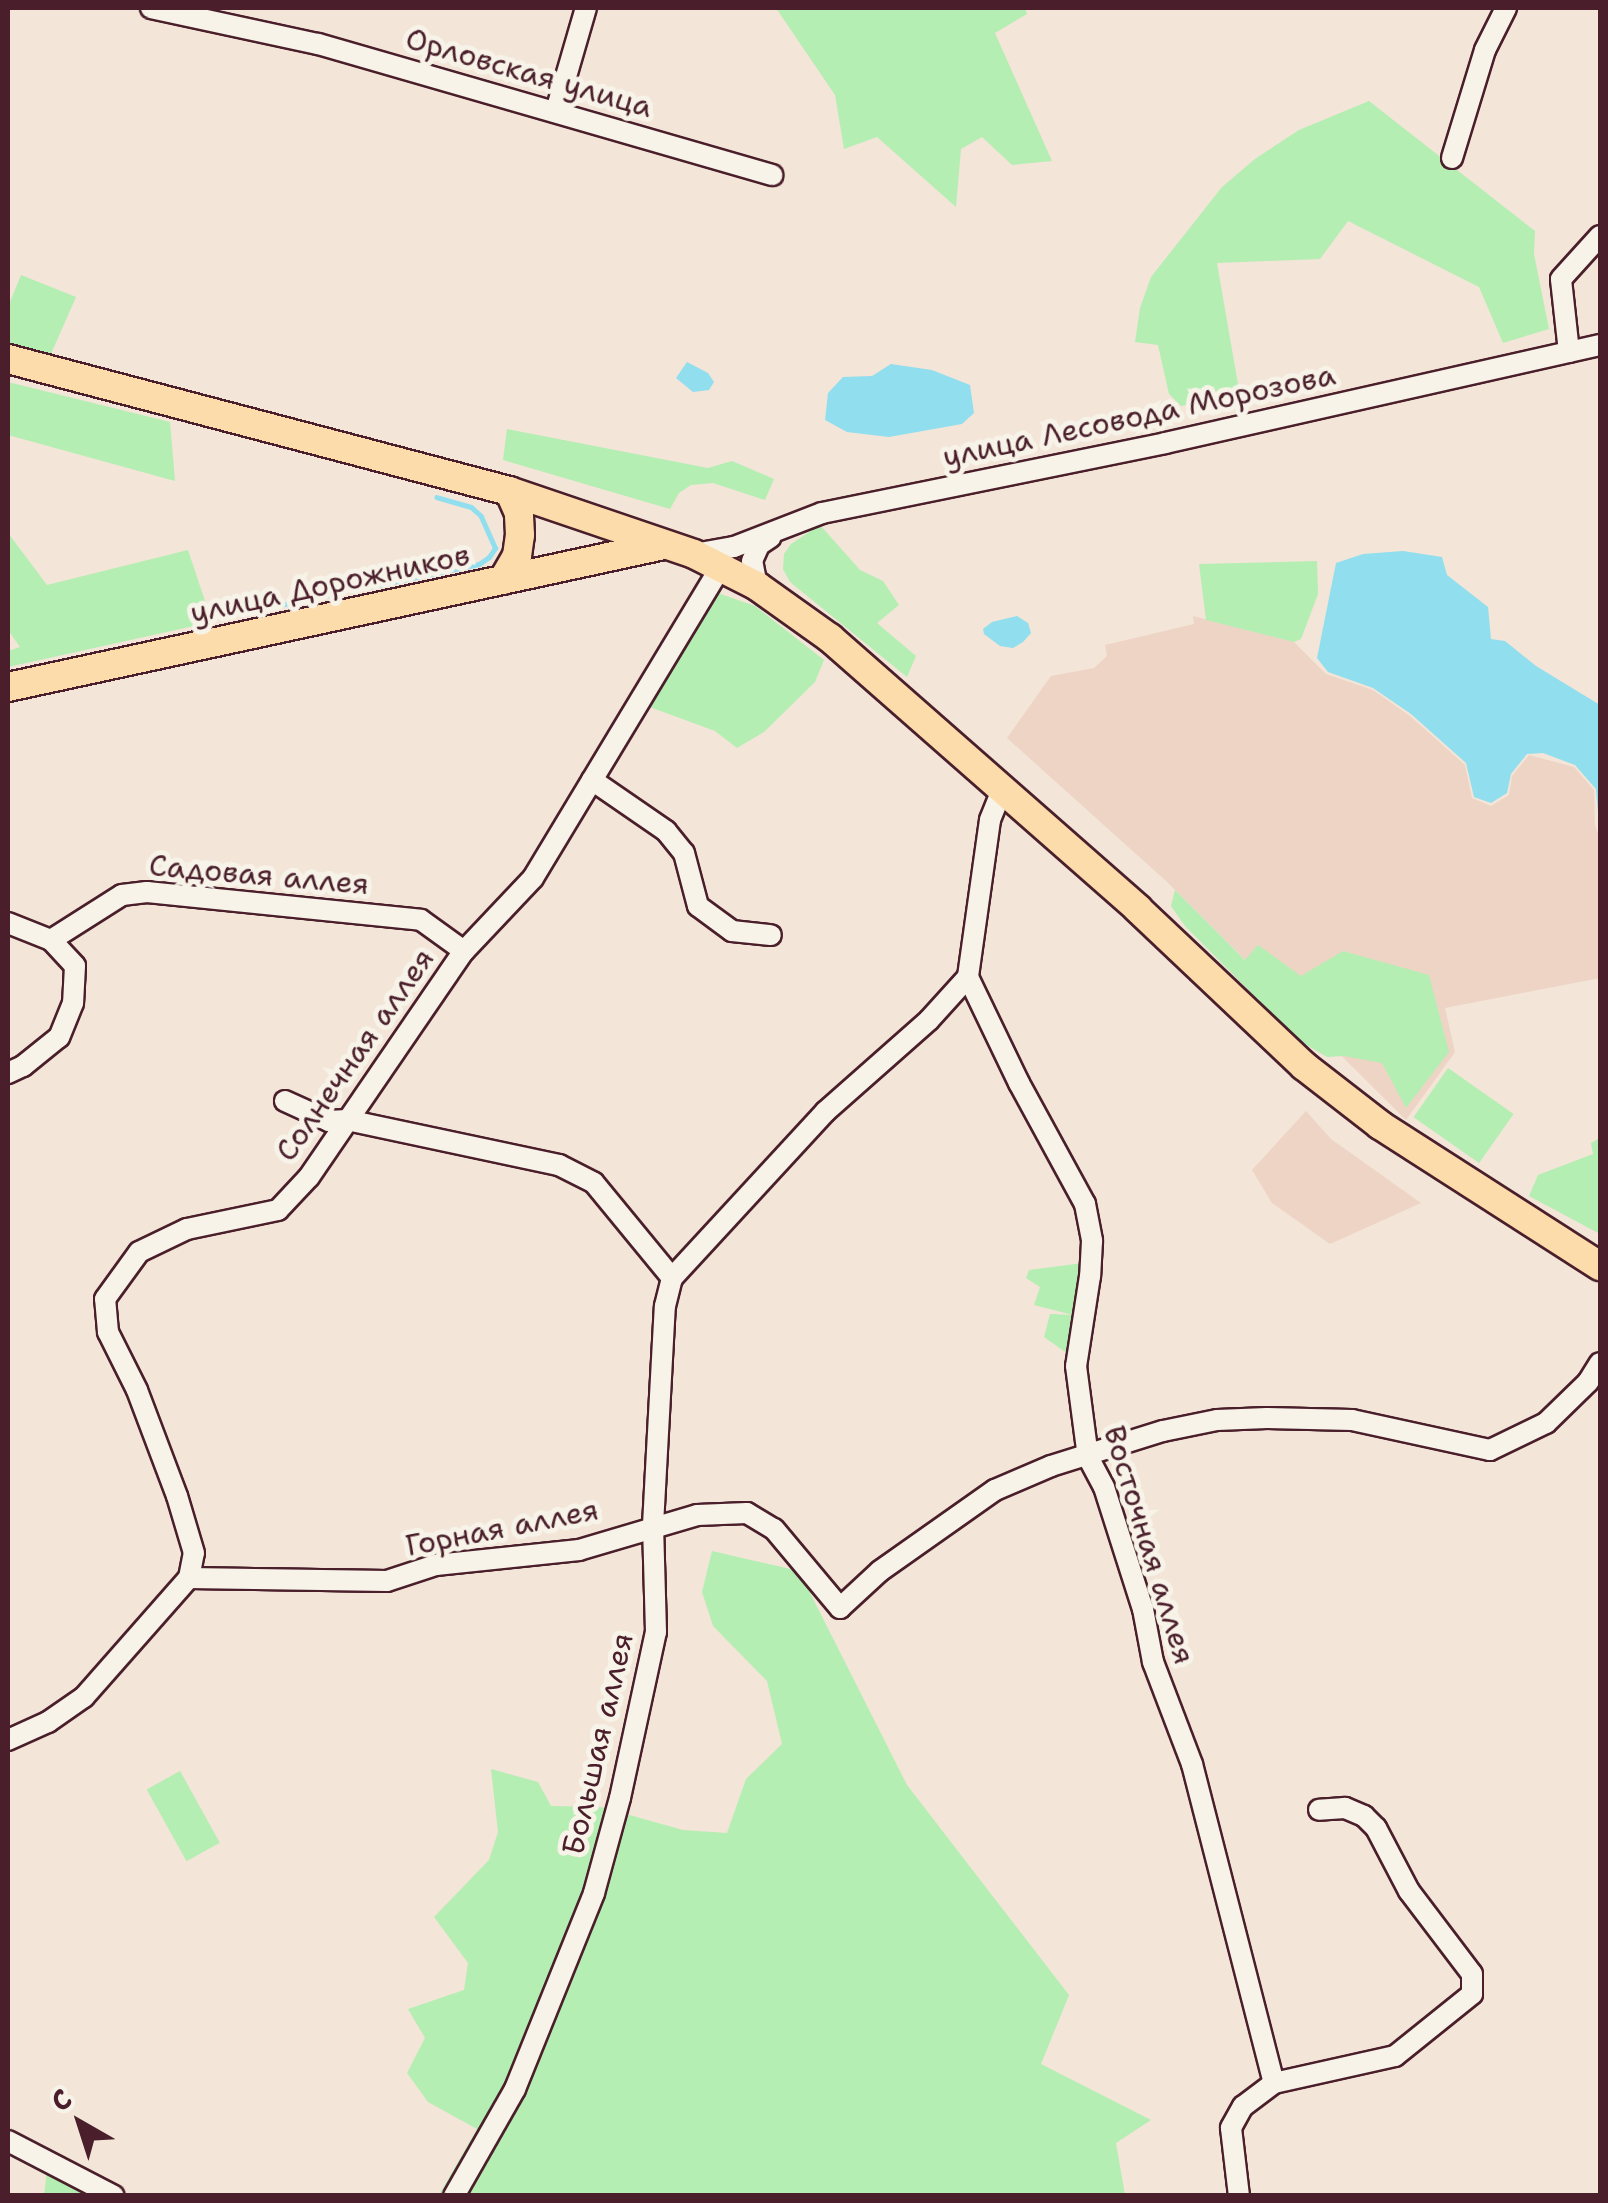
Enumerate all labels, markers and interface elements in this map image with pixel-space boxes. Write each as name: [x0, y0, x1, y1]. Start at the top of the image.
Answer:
street label: Орловская улица: [401, 21, 657, 125]
street label: улица Лесовода Морозова: [939, 357, 1339, 475]
street label: улица Дорожников: [187, 537, 473, 631]
street label: Садовая аллея: [147, 847, 371, 903]
street label: Солнечная аллея: [268, 942, 442, 1168]
street label: Восточная аллея: [1096, 1422, 1202, 1668]
street label: Горная аллея: [403, 1492, 601, 1564]
street label: Большая аллея: [555, 1629, 641, 1859]
north arrow: [30, 2073, 130, 2173]
text: С: [42, 2080, 80, 2120]

